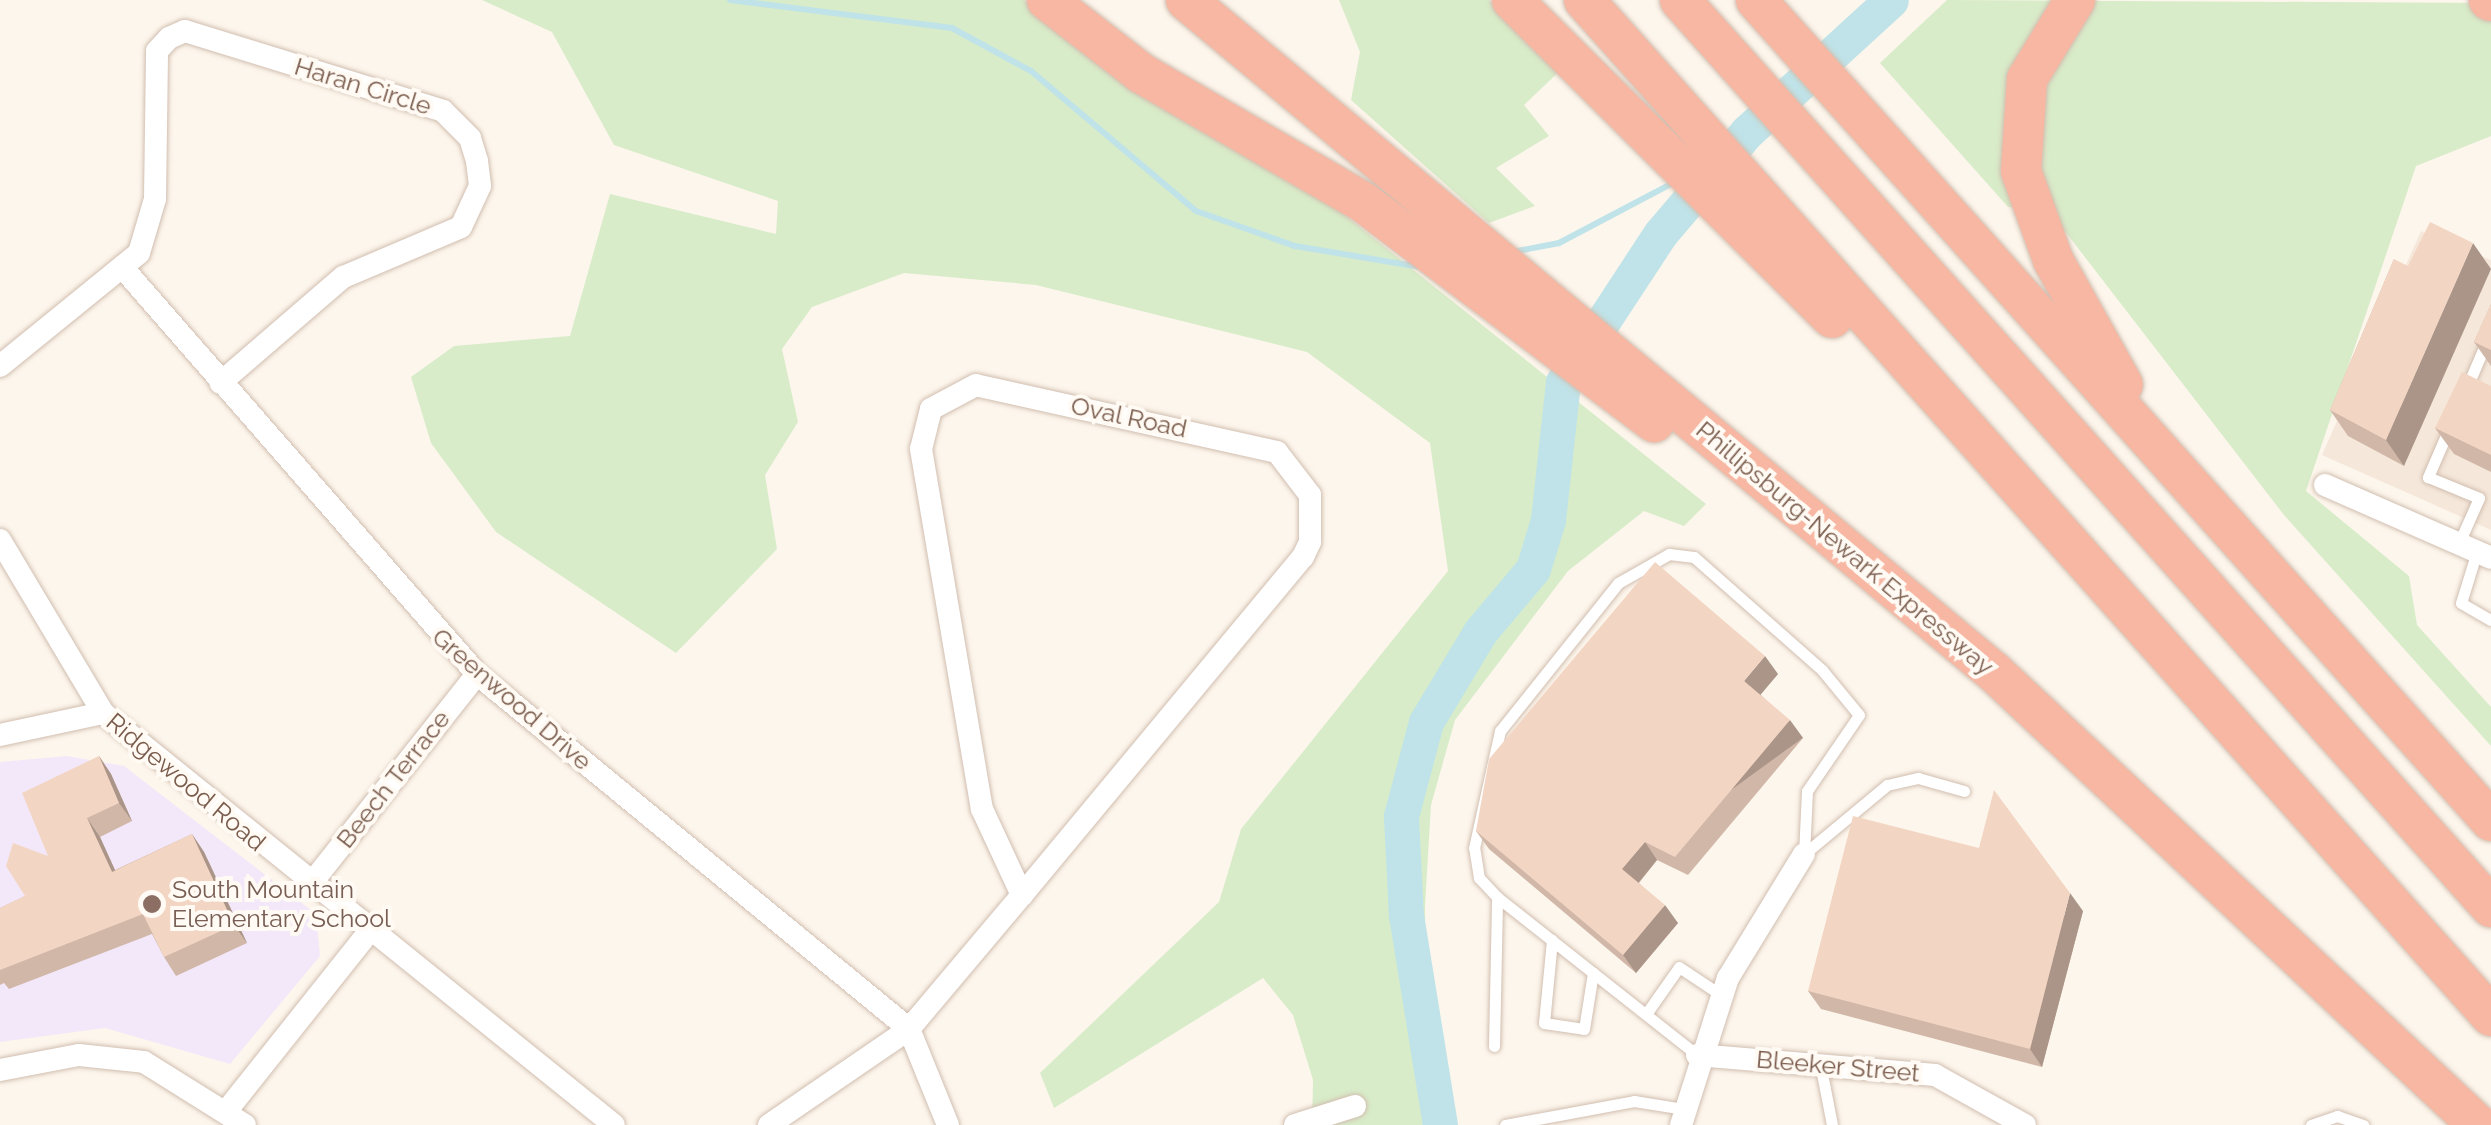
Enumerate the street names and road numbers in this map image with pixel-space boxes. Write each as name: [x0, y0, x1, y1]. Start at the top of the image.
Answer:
street label: Haran Circle: [291, 51, 435, 121]
street label: Oval Road: [1068, 390, 1190, 444]
street label: Phillipsburg-Newark Expressway: [1690, 415, 2000, 681]
street label: Greenwood Drive: [426, 622, 598, 776]
street label: Beech Terrace: [330, 704, 456, 854]
street label: Ridgewood Road: [100, 707, 272, 857]
street label: Bleeker Street: [1755, 1044, 1921, 1088]

